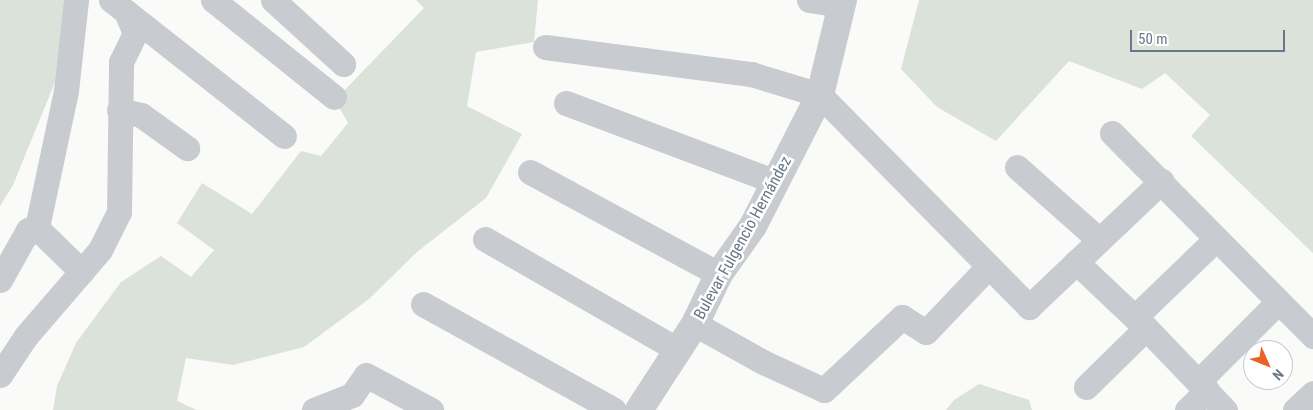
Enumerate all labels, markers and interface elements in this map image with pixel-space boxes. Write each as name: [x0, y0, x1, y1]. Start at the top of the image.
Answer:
scale bar: [1133, 20, 1288, 52]
text: 50 m: [1138, 30, 1168, 48]
street label: Bulevar Fulgencio Hernández: [690, 153, 796, 323]
north arrow: [1243, 340, 1293, 390]
text: N: [1269, 366, 1287, 383]

